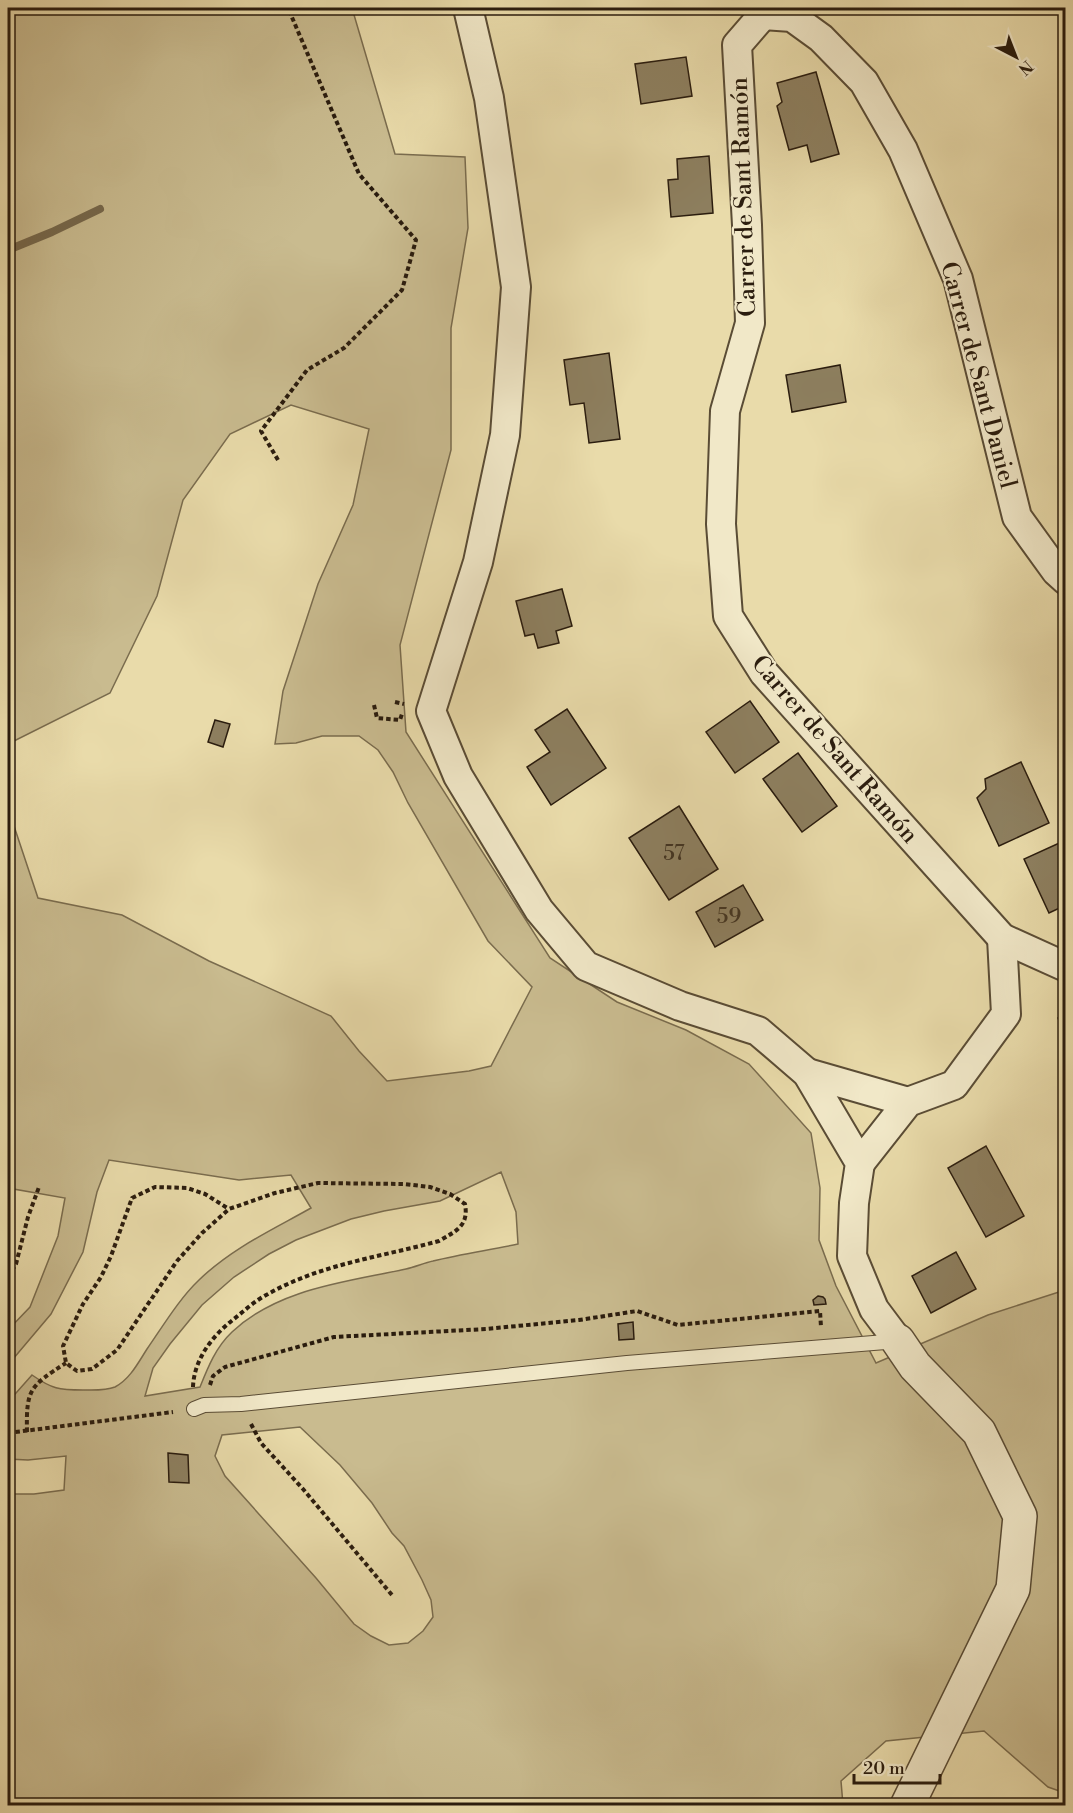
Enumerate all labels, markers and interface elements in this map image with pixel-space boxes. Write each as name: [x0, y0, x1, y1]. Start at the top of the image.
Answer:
north arrow: [986, 27, 1046, 87]
text: N: [1014, 56, 1037, 79]
street label: Carrer de Sant Ramón: [725, 77, 763, 317]
street label: Carrer de Sant Daniel: [933, 259, 1023, 492]
street label: Carrer de Sant Ramón: [744, 649, 924, 850]
house number: 57: [663, 841, 685, 867]
house number: 59: [717, 904, 741, 930]
scale bar: [854, 1747, 940, 1785]
text: 20 m: [863, 1757, 905, 1780]

